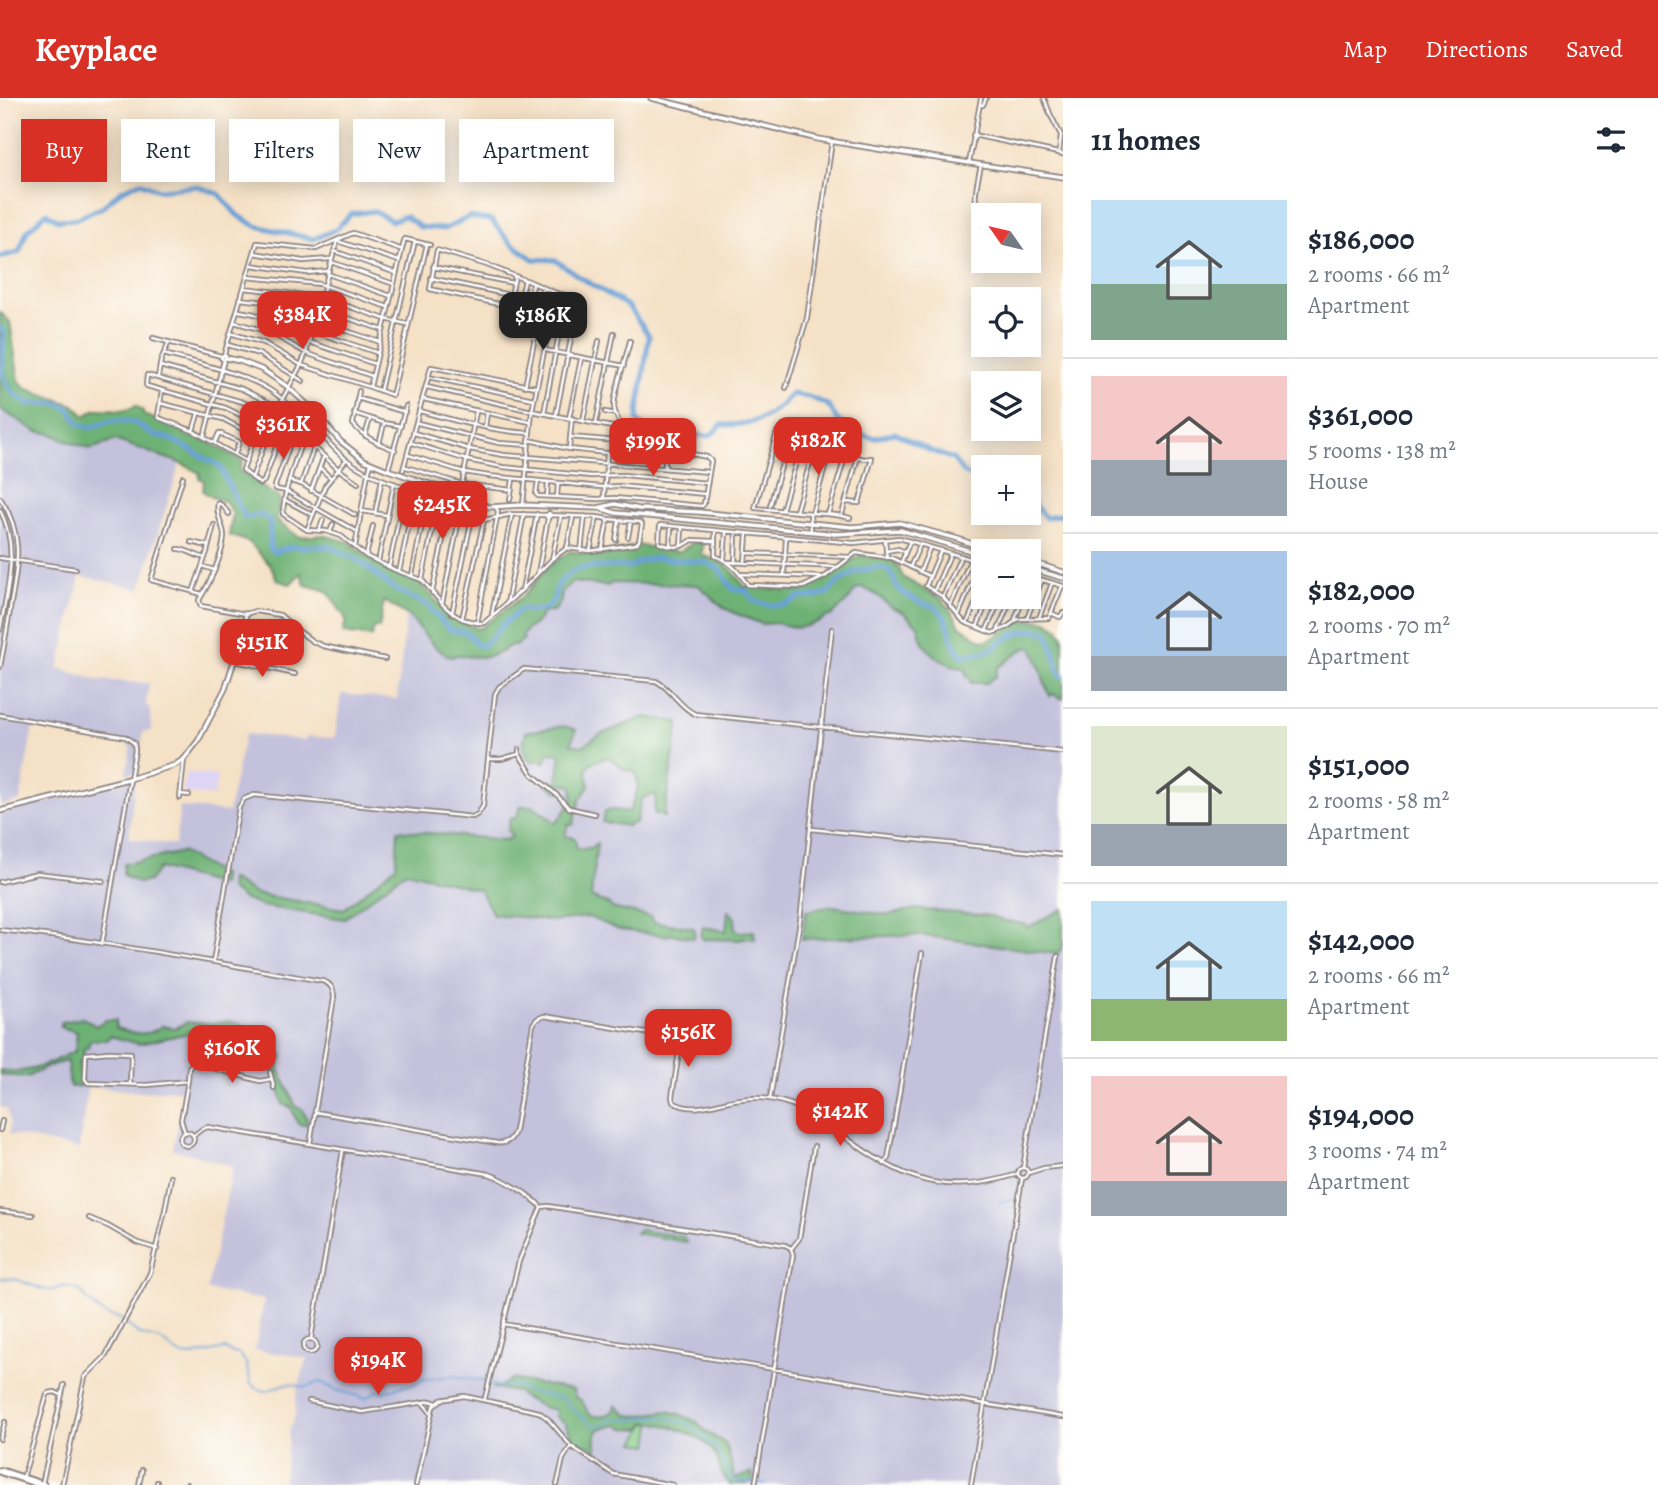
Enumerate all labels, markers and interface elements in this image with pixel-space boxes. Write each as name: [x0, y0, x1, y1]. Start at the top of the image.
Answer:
text: Keyplace: [35, 27, 157, 72]
text: Map: [1343, 33, 1387, 65]
text: Directions: [1425, 33, 1528, 65]
text: Saved: [1566, 33, 1623, 65]
chip: Buy: [21, 119, 107, 182]
chip: Rent: [121, 119, 215, 182]
chip: Filters: [229, 119, 339, 182]
chip: New: [353, 119, 445, 182]
chip: Apartment: [459, 119, 614, 182]
text: 11 homes: [1091, 120, 1201, 160]
icon: filters: [1592, 121, 1630, 159]
north arrow: [971, 203, 1041, 273]
map controls: [971, 203, 1041, 609]
text: $186,000: [1308, 219, 1414, 259]
icon: home: [1147, 228, 1231, 312]
text: 2 rooms · 66 m²: [1308, 259, 1450, 290]
button: locate: [971, 287, 1041, 357]
text: Apartment: [1308, 290, 1410, 321]
pin: $384K: [253, 292, 351, 351]
pin: $186K: [494, 292, 592, 352]
text: $384K: [273, 298, 331, 329]
text: $186K: [515, 299, 571, 330]
button: layers: [971, 371, 1041, 441]
text: $361,000: [1308, 395, 1413, 435]
pin: $361K: [234, 402, 332, 461]
icon: home: [1147, 404, 1231, 488]
text: $361K: [256, 408, 310, 439]
pin: $199K: [604, 418, 702, 478]
pin: $182K: [769, 418, 867, 477]
text: $182K: [790, 424, 846, 455]
text: $199K: [625, 425, 681, 456]
text: 5 rooms · 138 m²: [1308, 435, 1456, 466]
button: +: [971, 455, 1041, 525]
text: House: [1308, 466, 1368, 497]
pin: $245K: [393, 482, 491, 541]
text: $245K: [413, 488, 471, 519]
button: −: [971, 539, 1041, 609]
text: $182,000: [1308, 570, 1415, 610]
icon: home: [1147, 579, 1231, 663]
text: 2 rooms · 70 m²: [1308, 610, 1450, 641]
pin: $151K: [213, 620, 311, 679]
text: $151K: [236, 626, 288, 657]
text: Apartment: [1308, 641, 1410, 672]
text: $151,000: [1308, 745, 1410, 785]
icon: home: [1147, 754, 1231, 838]
text: 2 rooms · 58 m²: [1308, 785, 1449, 816]
text: Apartment: [1308, 816, 1410, 847]
text: $142,000: [1308, 920, 1415, 960]
icon: home: [1147, 929, 1231, 1013]
text: 2 rooms · 66 m²: [1308, 960, 1450, 991]
text: Apartment: [1308, 991, 1410, 1022]
pin: $156K: [639, 1010, 737, 1069]
text: $156K: [661, 1016, 715, 1047]
pin: $160K: [183, 1026, 281, 1085]
text: $160K: [204, 1032, 260, 1063]
pin: $142K: [791, 1088, 889, 1148]
text: $142K: [812, 1095, 868, 1126]
text: $194,000: [1308, 1095, 1414, 1135]
icon: home: [1147, 1104, 1231, 1188]
text: 3 rooms · 74 m²: [1308, 1135, 1447, 1166]
text: Apartment: [1308, 1166, 1410, 1197]
pin: $194K: [329, 1338, 427, 1397]
text: $194K: [350, 1344, 406, 1375]

